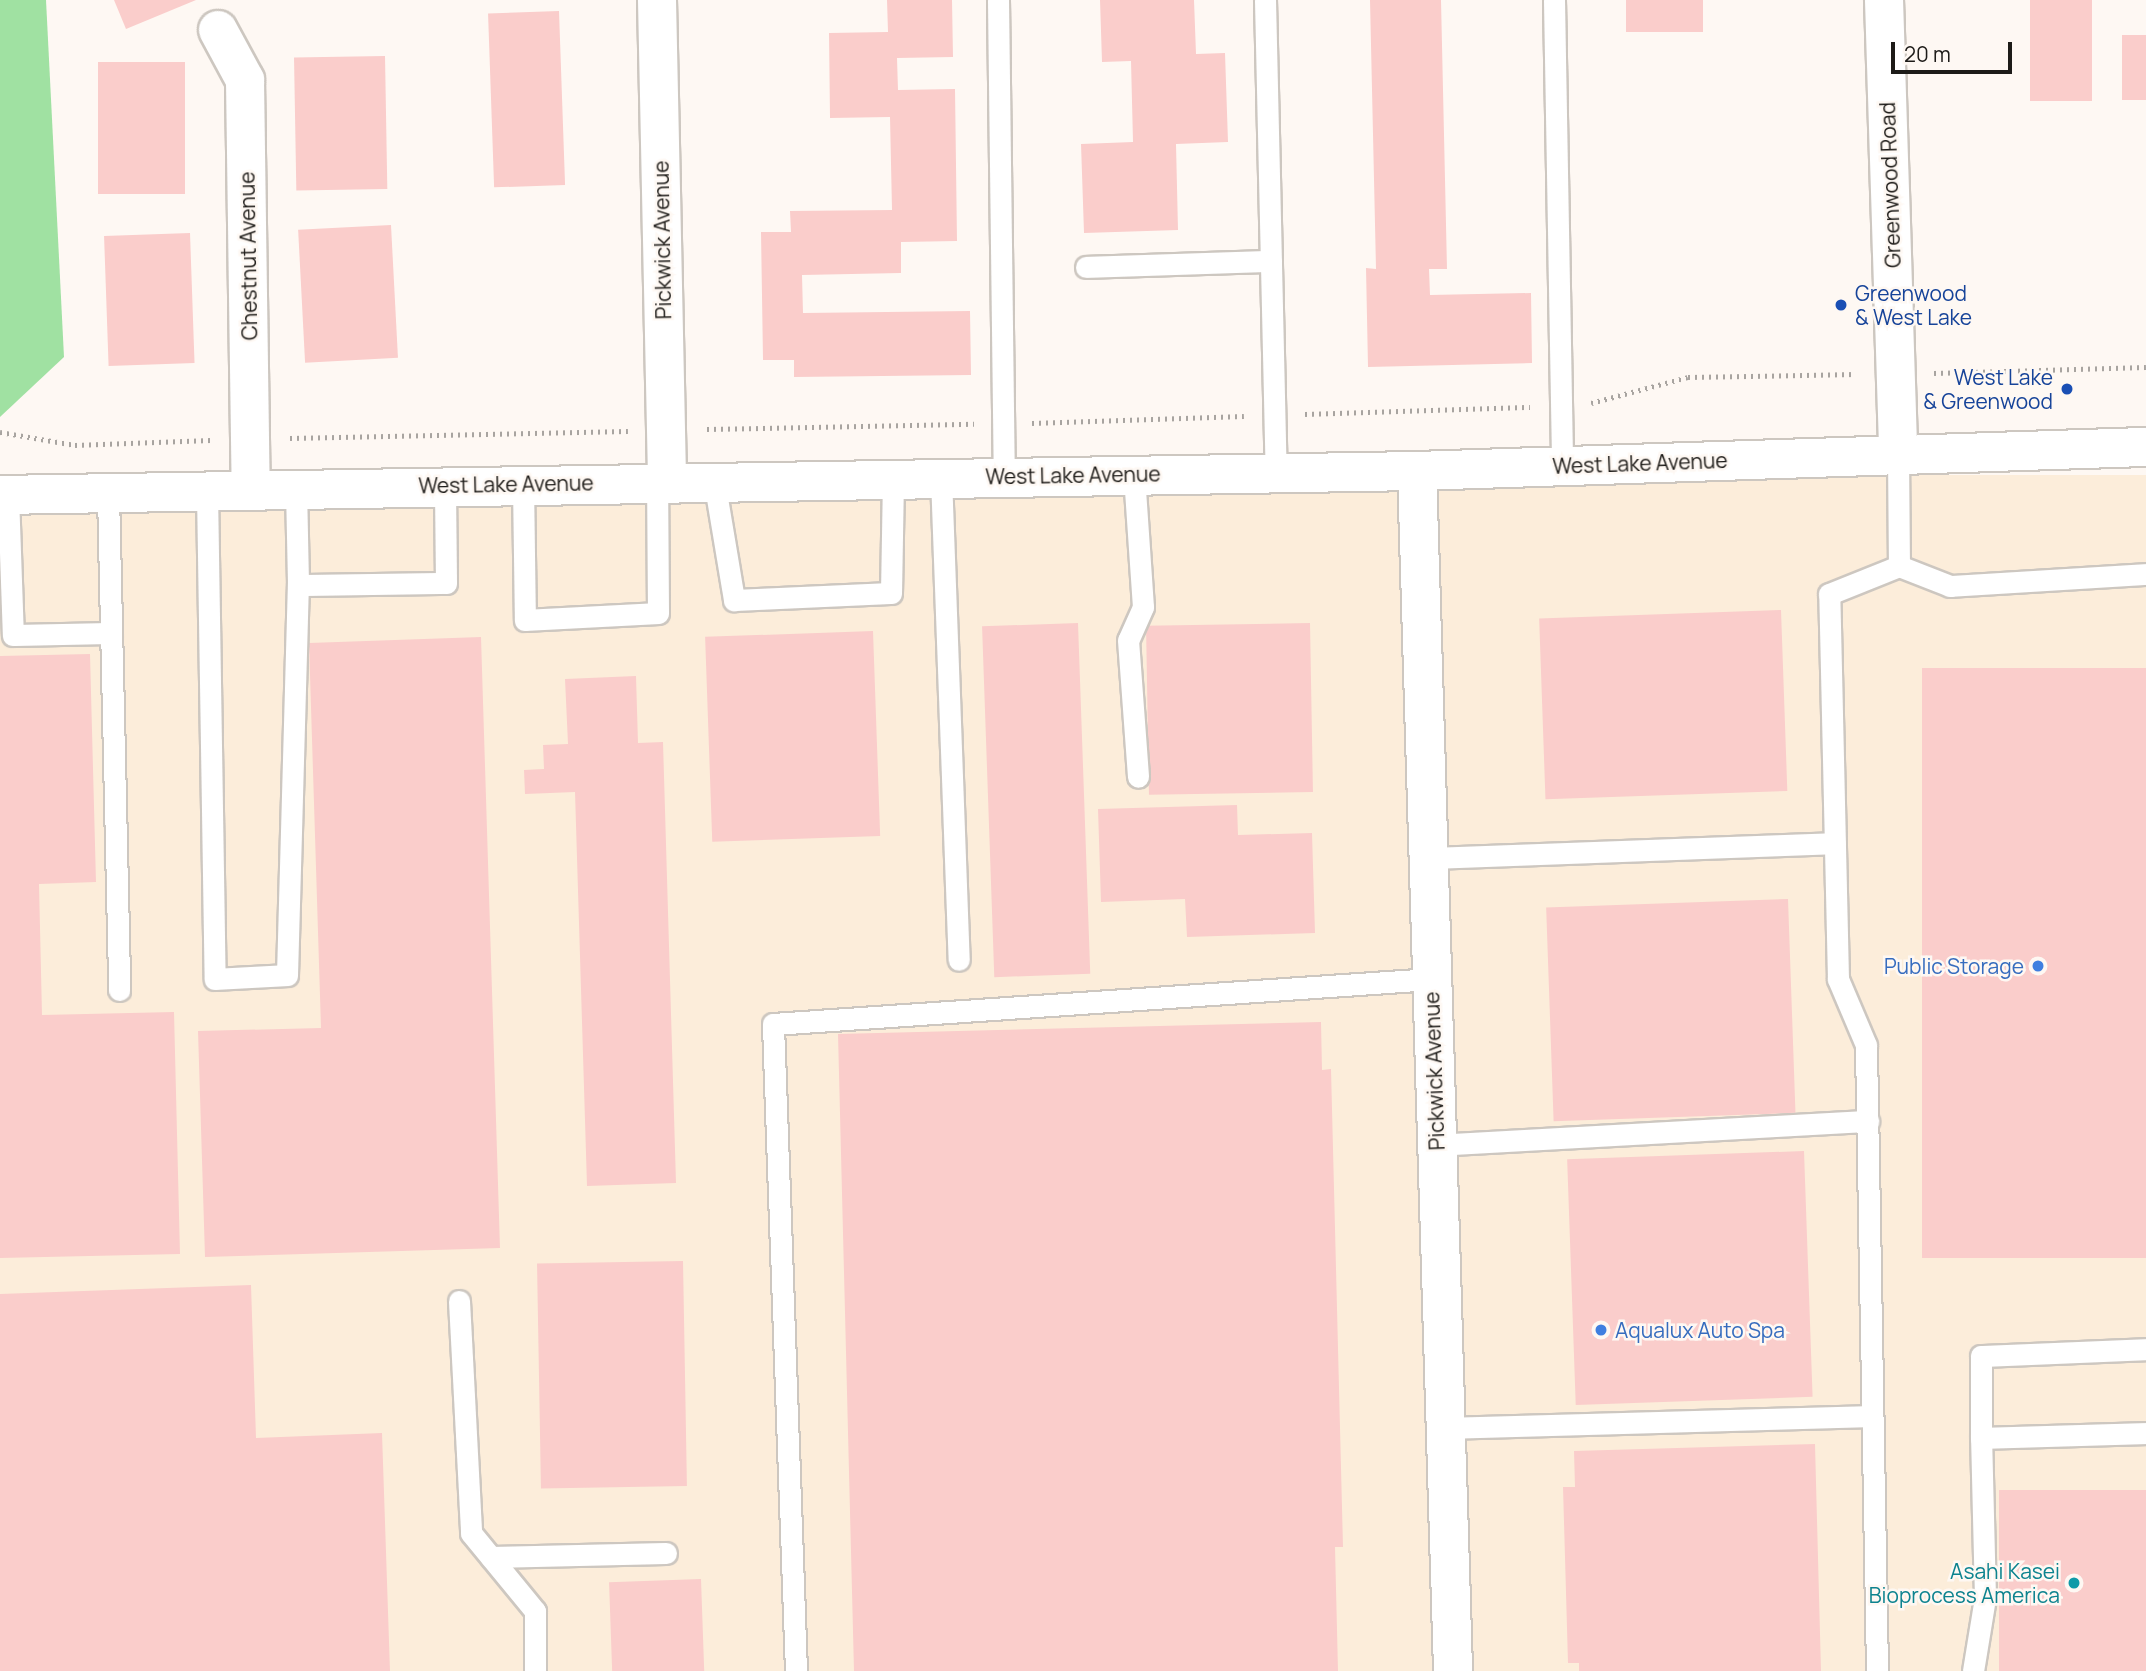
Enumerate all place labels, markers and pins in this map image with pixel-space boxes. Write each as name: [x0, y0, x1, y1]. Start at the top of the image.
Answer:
place label: Greenwood & West Lake: [1855, 280, 1972, 330]
marker: Greenwood & West Lake: [1833, 297, 1849, 313]
place label: West Lake & Greenwood: [1923, 364, 2053, 414]
marker: West Lake & Greenwood: [2059, 381, 2075, 397]
place label: Public Storage: [1884, 953, 2024, 979]
marker: Public Storage: [2030, 958, 2046, 974]
place label: Aqualux Auto Spa: [1615, 1317, 1785, 1343]
marker: Aqualux Auto Spa: [1593, 1322, 1609, 1338]
place label: Asahi Kasei Bioprocess America: [1869, 1558, 2060, 1608]
marker: Asahi Kasei Bioprocess America: [2066, 1575, 2082, 1591]

